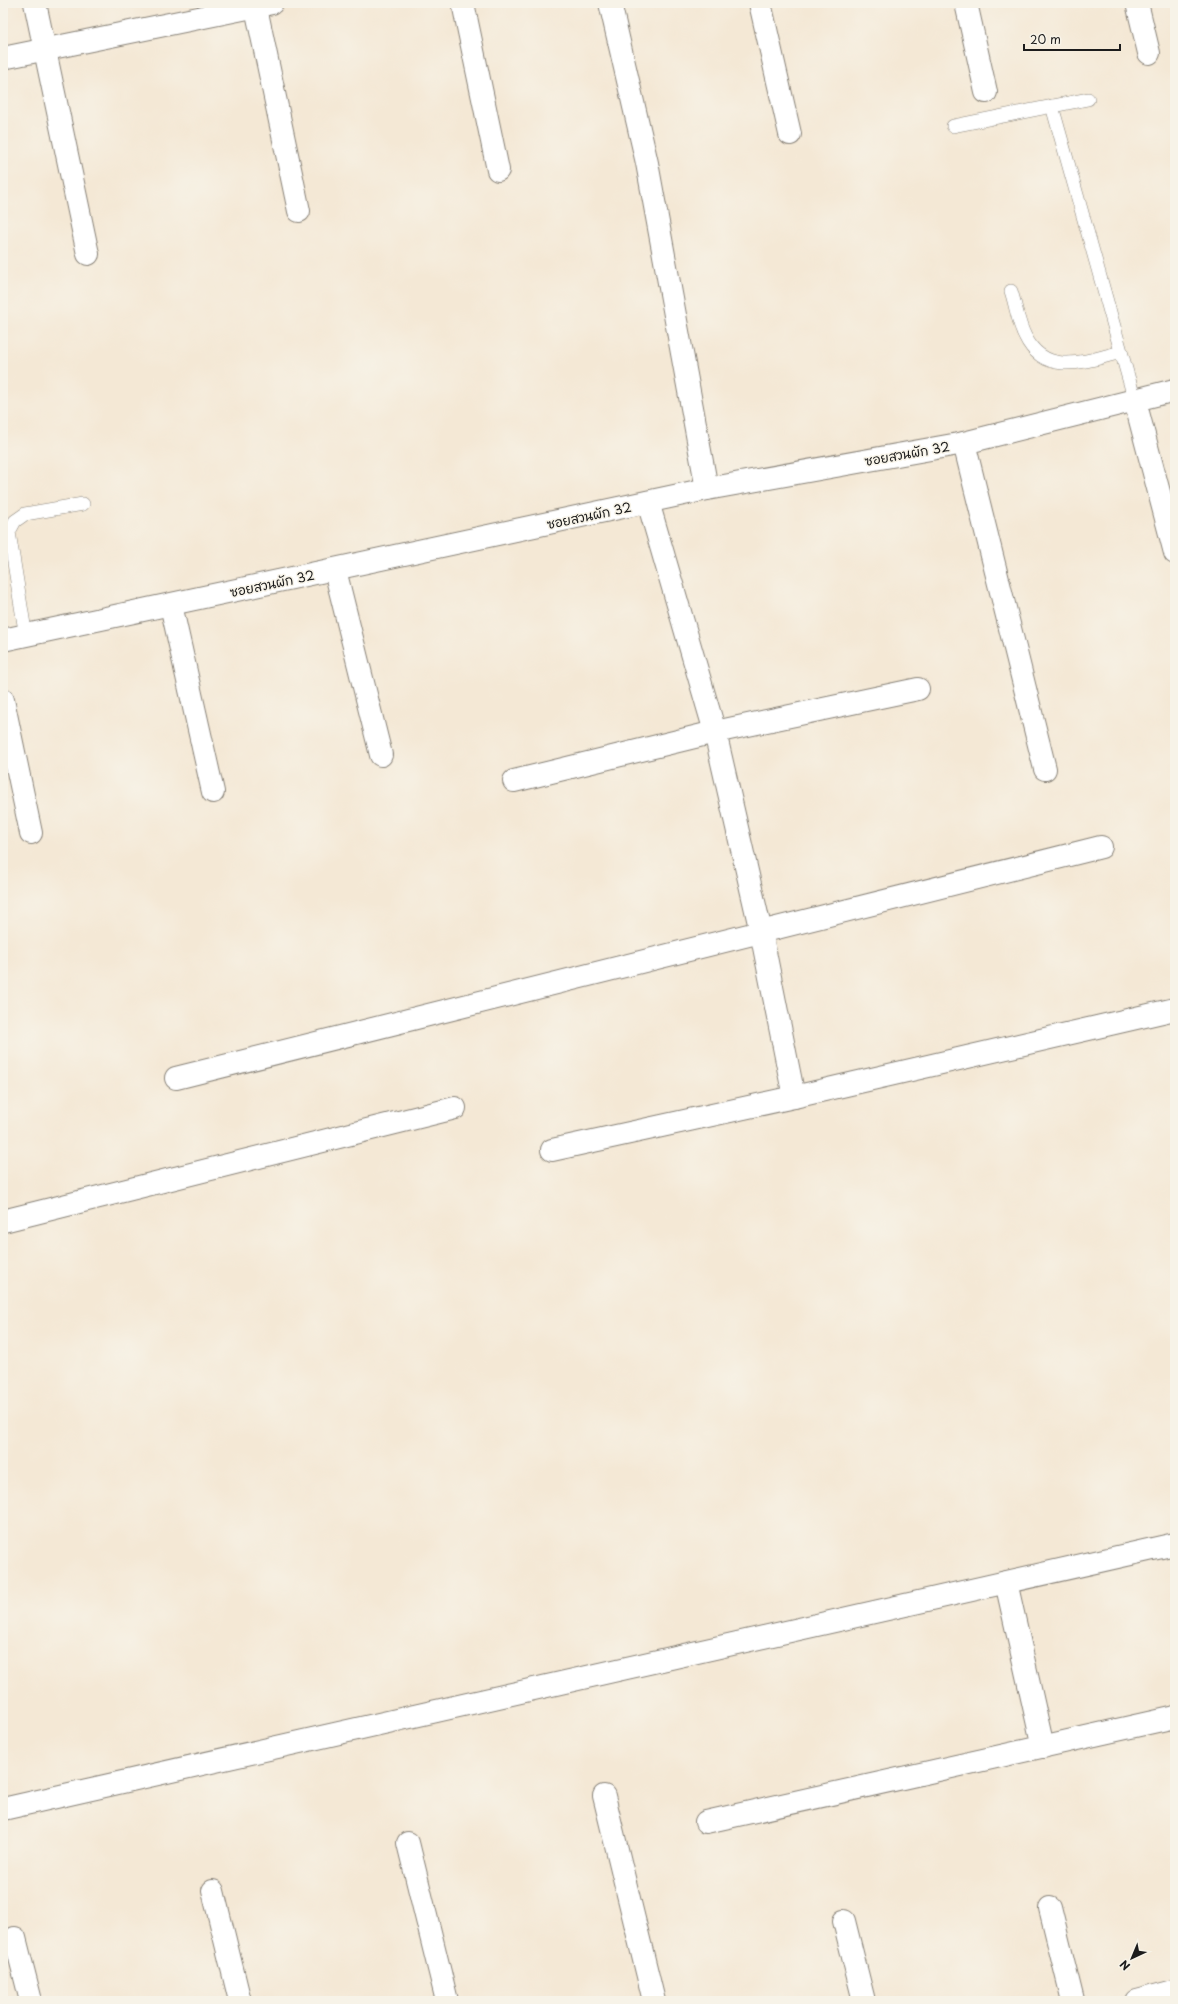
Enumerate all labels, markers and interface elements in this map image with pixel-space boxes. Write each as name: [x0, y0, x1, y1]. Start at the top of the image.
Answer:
scale bar: [1024, 26, 1120, 52]
text: 20 m: [1030, 30, 1061, 48]
street label: ซอยสวนผัก 32: [863, 436, 951, 470]
street label: ซอยสวนผัก 32: [545, 497, 633, 533]
street label: ซอยสวนผัก 32: [228, 565, 316, 601]
north arrow: [1112, 1938, 1152, 1978]
text: N: [1115, 1956, 1134, 1975]

